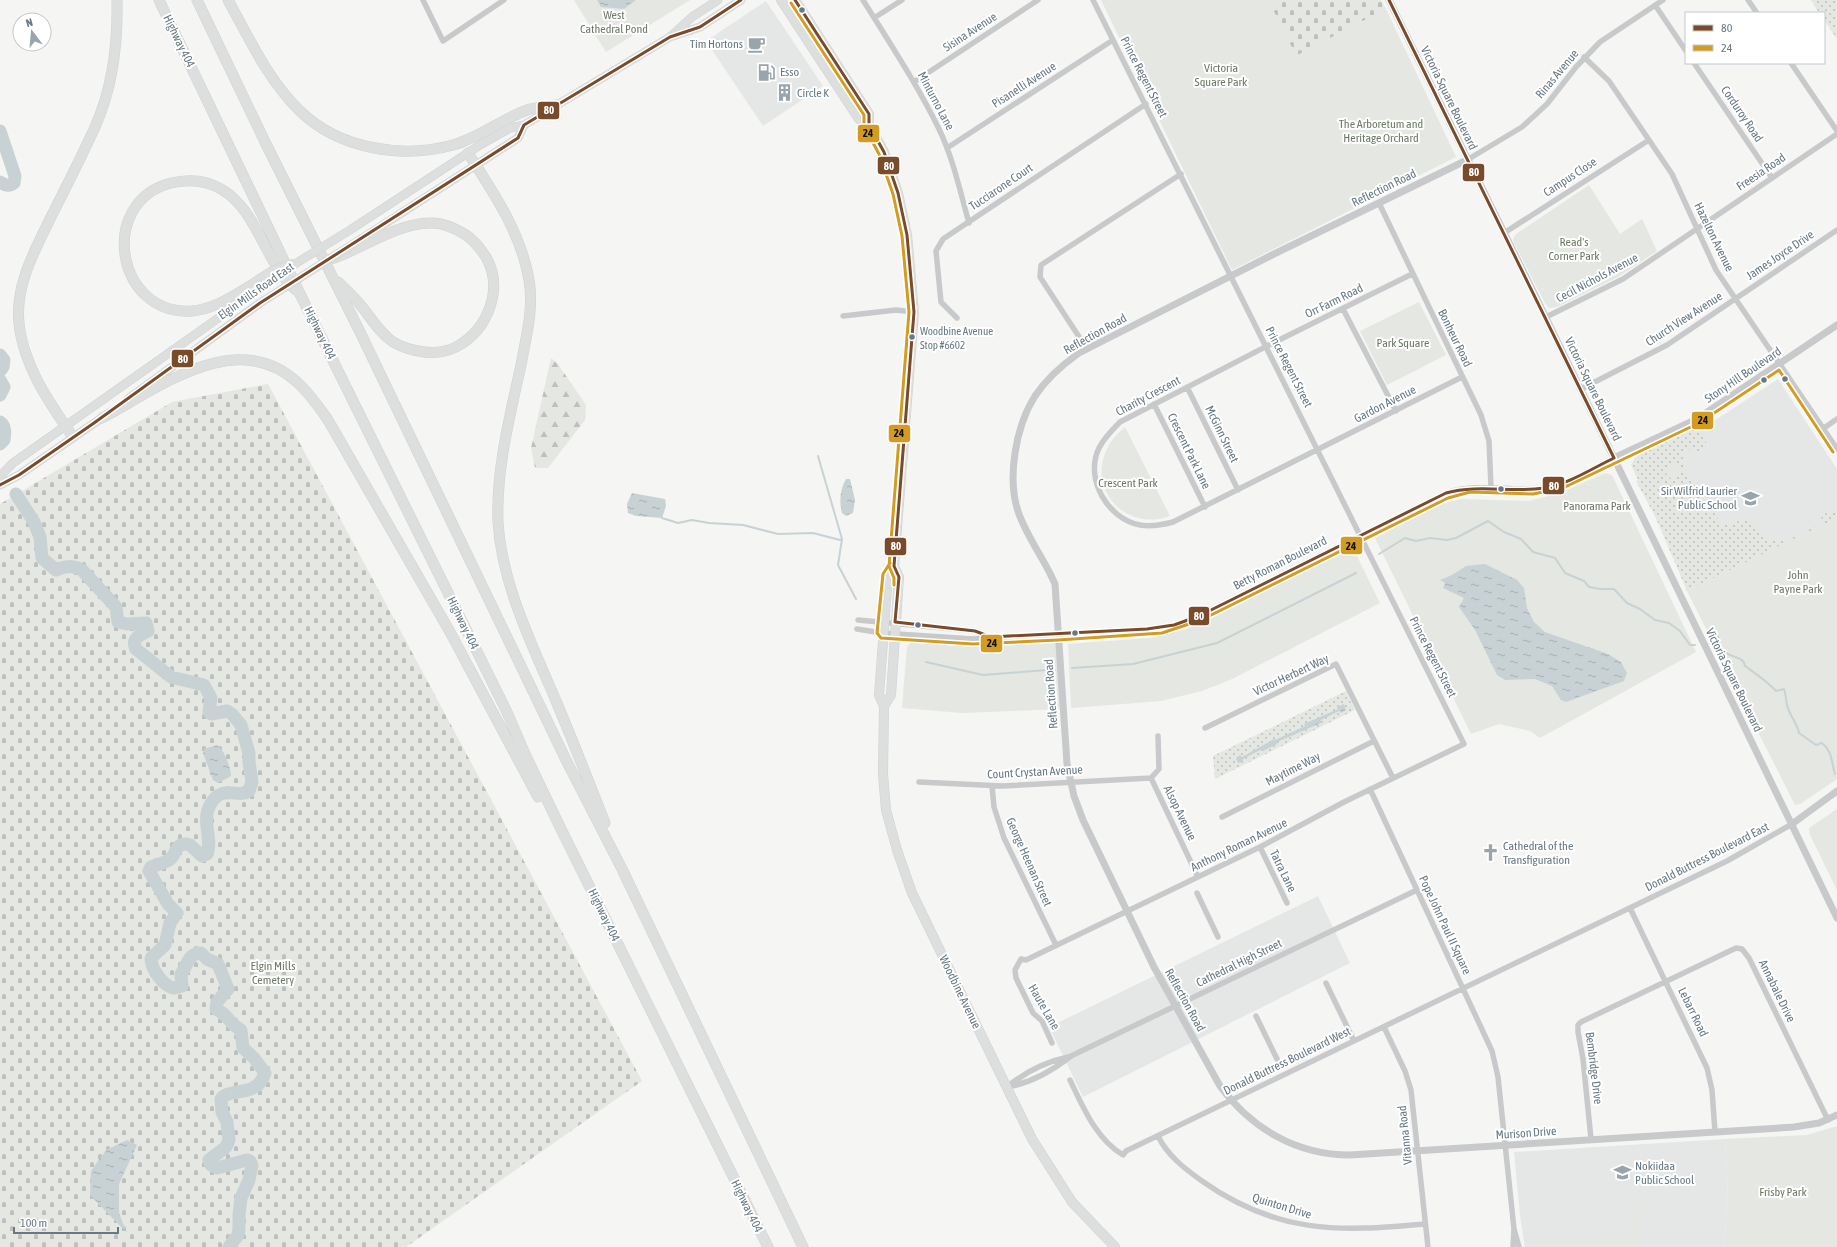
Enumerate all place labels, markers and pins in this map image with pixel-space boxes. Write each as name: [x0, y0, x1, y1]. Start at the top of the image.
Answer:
unlabelled marker: [797, 5, 807, 15]
cafe icon: Tim Hortons: [746, 34, 766, 54]
place label: Tim Hortons: [690, 37, 743, 51]
fuel station icon: Esso: [757, 62, 777, 82]
place label: Esso: [780, 65, 800, 79]
building icon: Circle K: [774, 83, 794, 103]
place label: Circle K: [797, 86, 829, 100]
place label: Woodbine Avenue Stop #6602: [920, 325, 993, 351]
marker: Woodbine Avenue Stop #6602: [907, 332, 917, 342]
unlabelled marker: [1780, 374, 1790, 384]
unlabelled marker: [1759, 375, 1769, 385]
unlabelled marker: [1496, 484, 1506, 494]
place label: Sir Wilfrid Laurier Public School: [1661, 484, 1738, 512]
school or university icon: Sir Wilfrid Laurier Public School: [1740, 488, 1760, 508]
unlabelled marker: [913, 620, 923, 630]
unlabelled marker: [1070, 628, 1080, 638]
place label: Cathedral of the Transfiguration: [1503, 839, 1573, 867]
church icon: Cathedral of the Transfiguration: [1480, 843, 1500, 863]
place label: Nokiidaa Public School: [1635, 1159, 1695, 1187]
school or university icon: Nokiidaa Public School: [1612, 1163, 1632, 1183]

